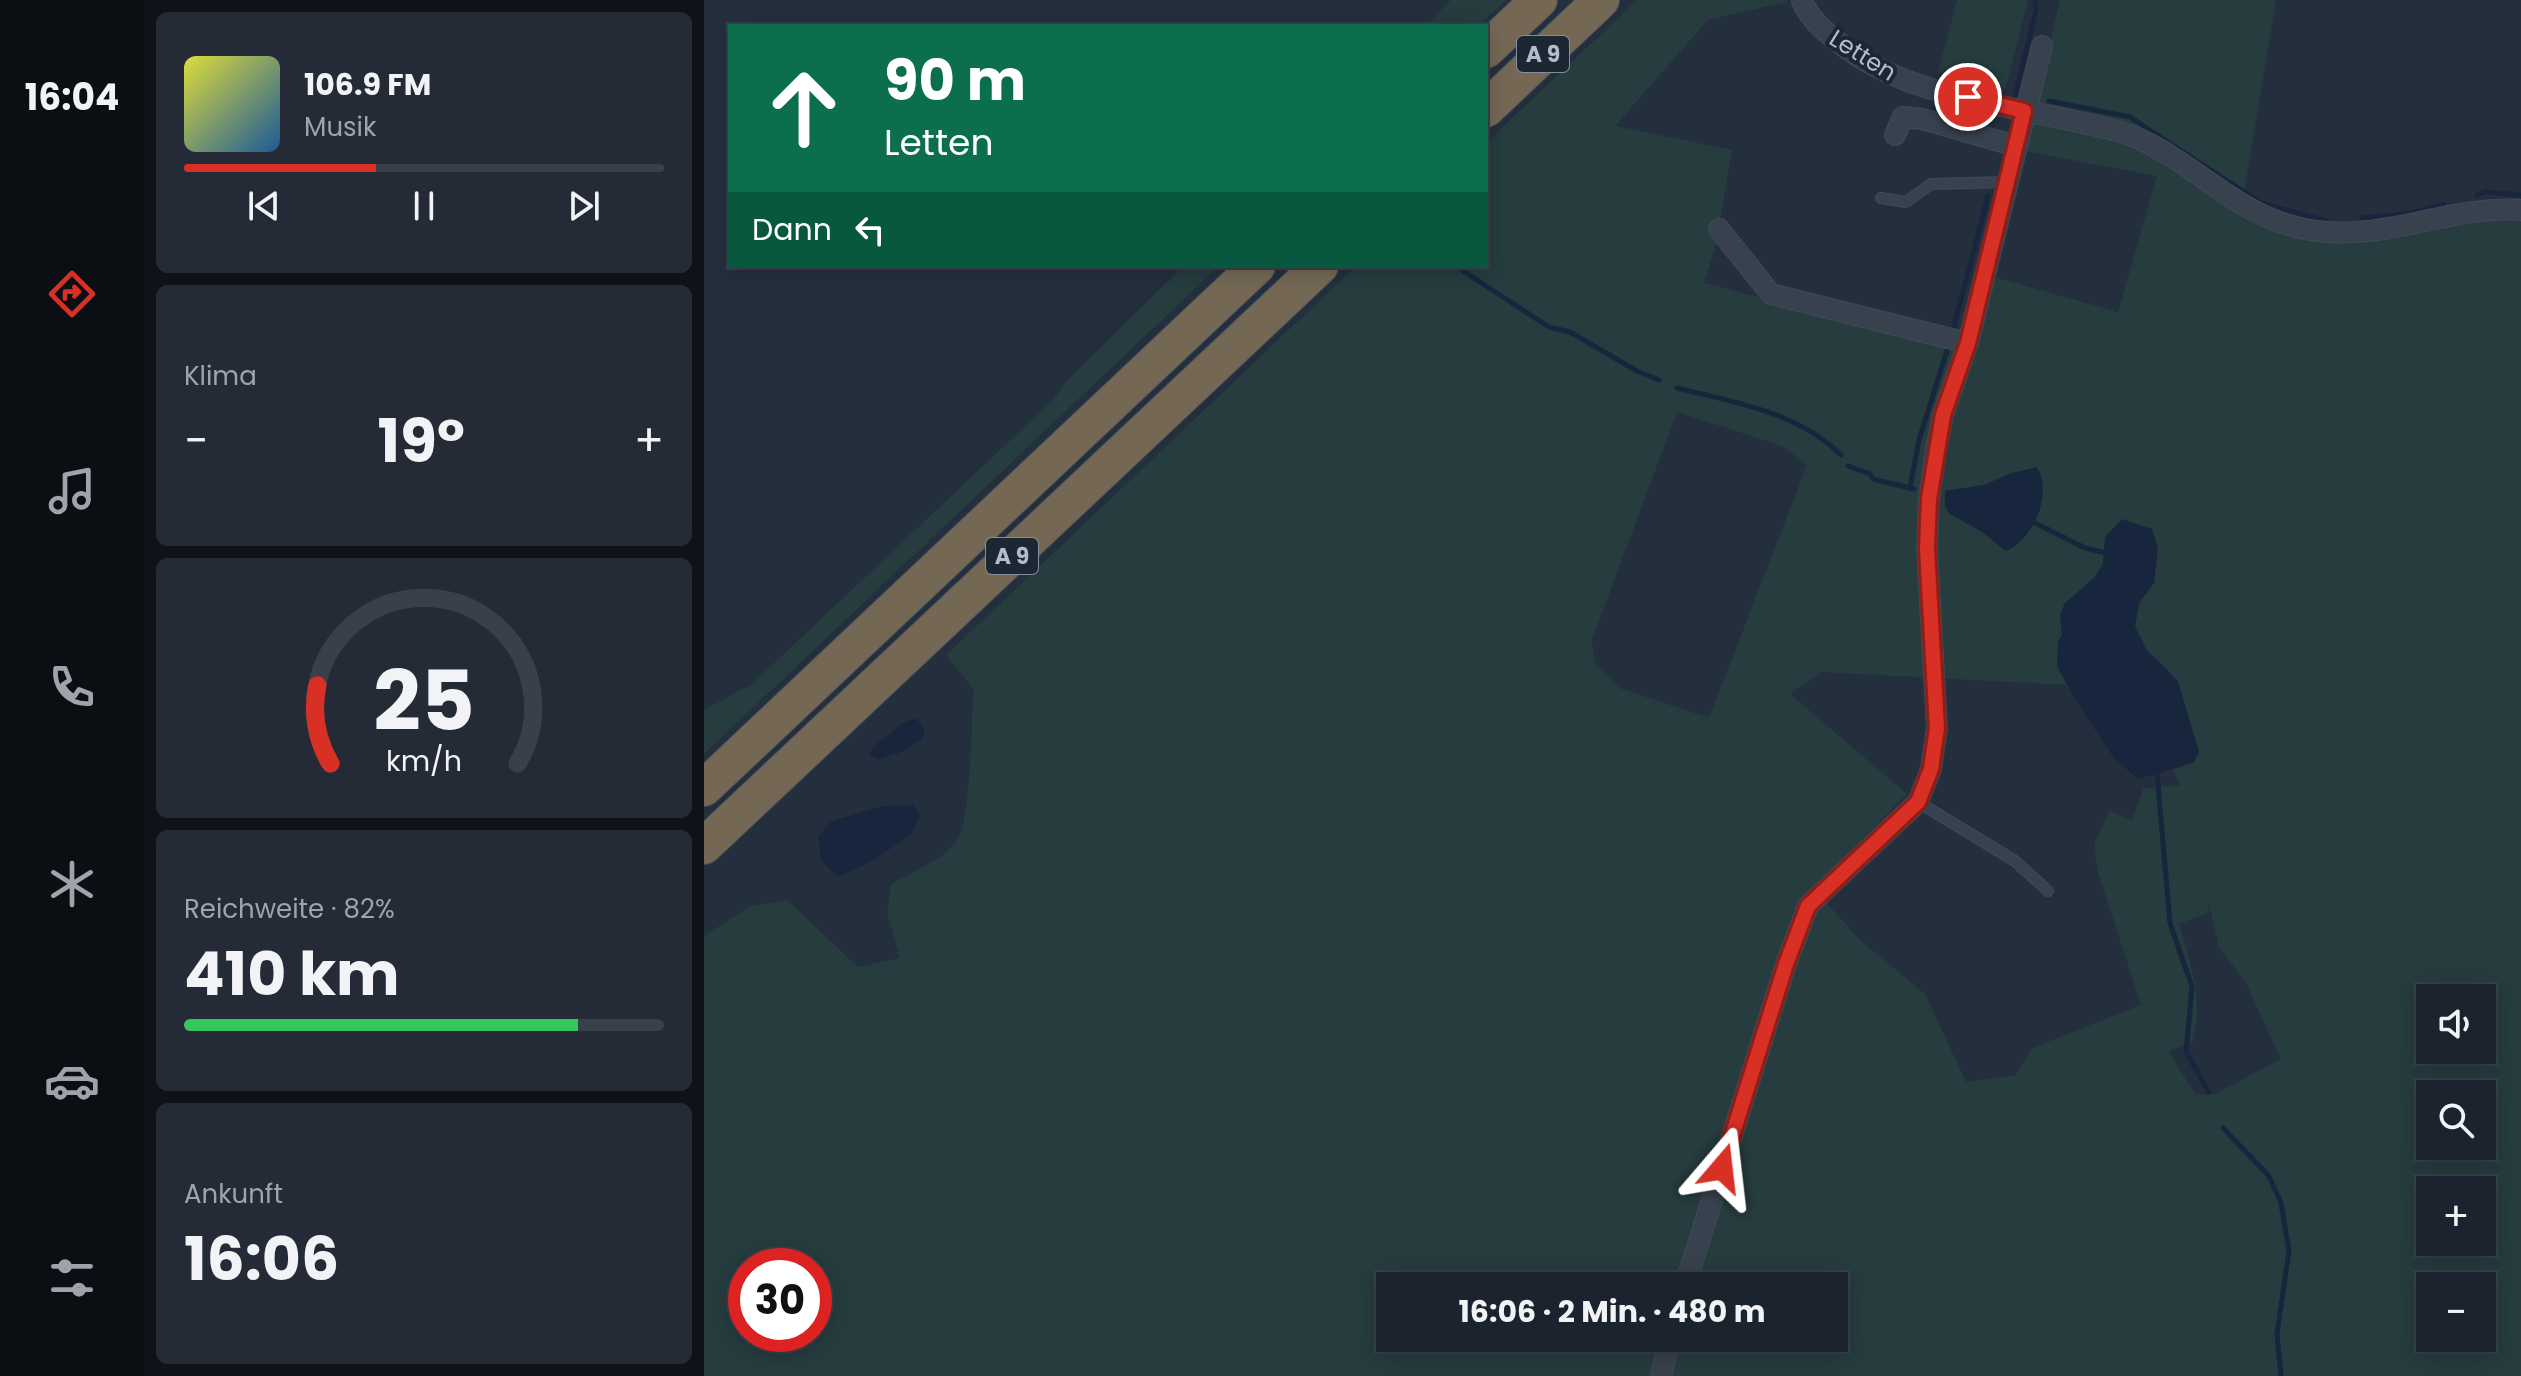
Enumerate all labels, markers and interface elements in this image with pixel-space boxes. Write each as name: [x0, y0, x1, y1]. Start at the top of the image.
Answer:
street label: Letten: [1823, 22, 1903, 88]
road number: A 9: [1517, 36, 1569, 72]
text: 90 m: [884, 41, 1026, 120]
icon: ahead: [752, 56, 856, 160]
text: 106.9 FM: [304, 63, 431, 106]
pin: [1934, 63, 2002, 131]
text: 16:04: [25, 72, 119, 123]
icon: arrive: [1946, 75, 1990, 119]
text: Musik: [304, 109, 376, 145]
text: Letten: [884, 117, 993, 168]
icon: previous: [242, 184, 286, 228]
icon: pause: [402, 184, 446, 228]
icon: next: [562, 184, 606, 228]
text: Dann: [752, 208, 832, 251]
icon: left: [848, 208, 892, 252]
icon: directions: [44, 266, 100, 322]
text: Klima: [184, 358, 257, 394]
text: 19°: [377, 399, 465, 483]
text: −: [184, 410, 208, 471]
text: +: [634, 410, 664, 471]
icon: music: [44, 463, 100, 519]
road number: A 9: [986, 538, 1038, 574]
text: 25: [373, 643, 475, 759]
icon: phone: [44, 659, 100, 715]
text: km/h: [386, 741, 462, 781]
icon: climate: [44, 856, 100, 912]
text: Reichweite · 82%: [184, 891, 395, 927]
text: 410 km: [184, 932, 400, 1016]
map controls: [2416, 984, 2496, 1352]
button: sound: [2416, 984, 2496, 1064]
icon: car: [44, 1053, 100, 1109]
button: search: [2416, 1080, 2496, 1160]
position arrow: [1680, 1126, 1764, 1210]
text: Ankunft: [184, 1176, 283, 1212]
button: +: [2416, 1176, 2496, 1256]
text: 16:06: [184, 1217, 339, 1301]
speed limit sign: 30: [728, 1248, 832, 1352]
icon: filters: [44, 1250, 100, 1306]
button: −: [2416, 1272, 2496, 1352]
text: 16:06 · 2 Min. · 480 m: [1459, 1290, 1765, 1333]

